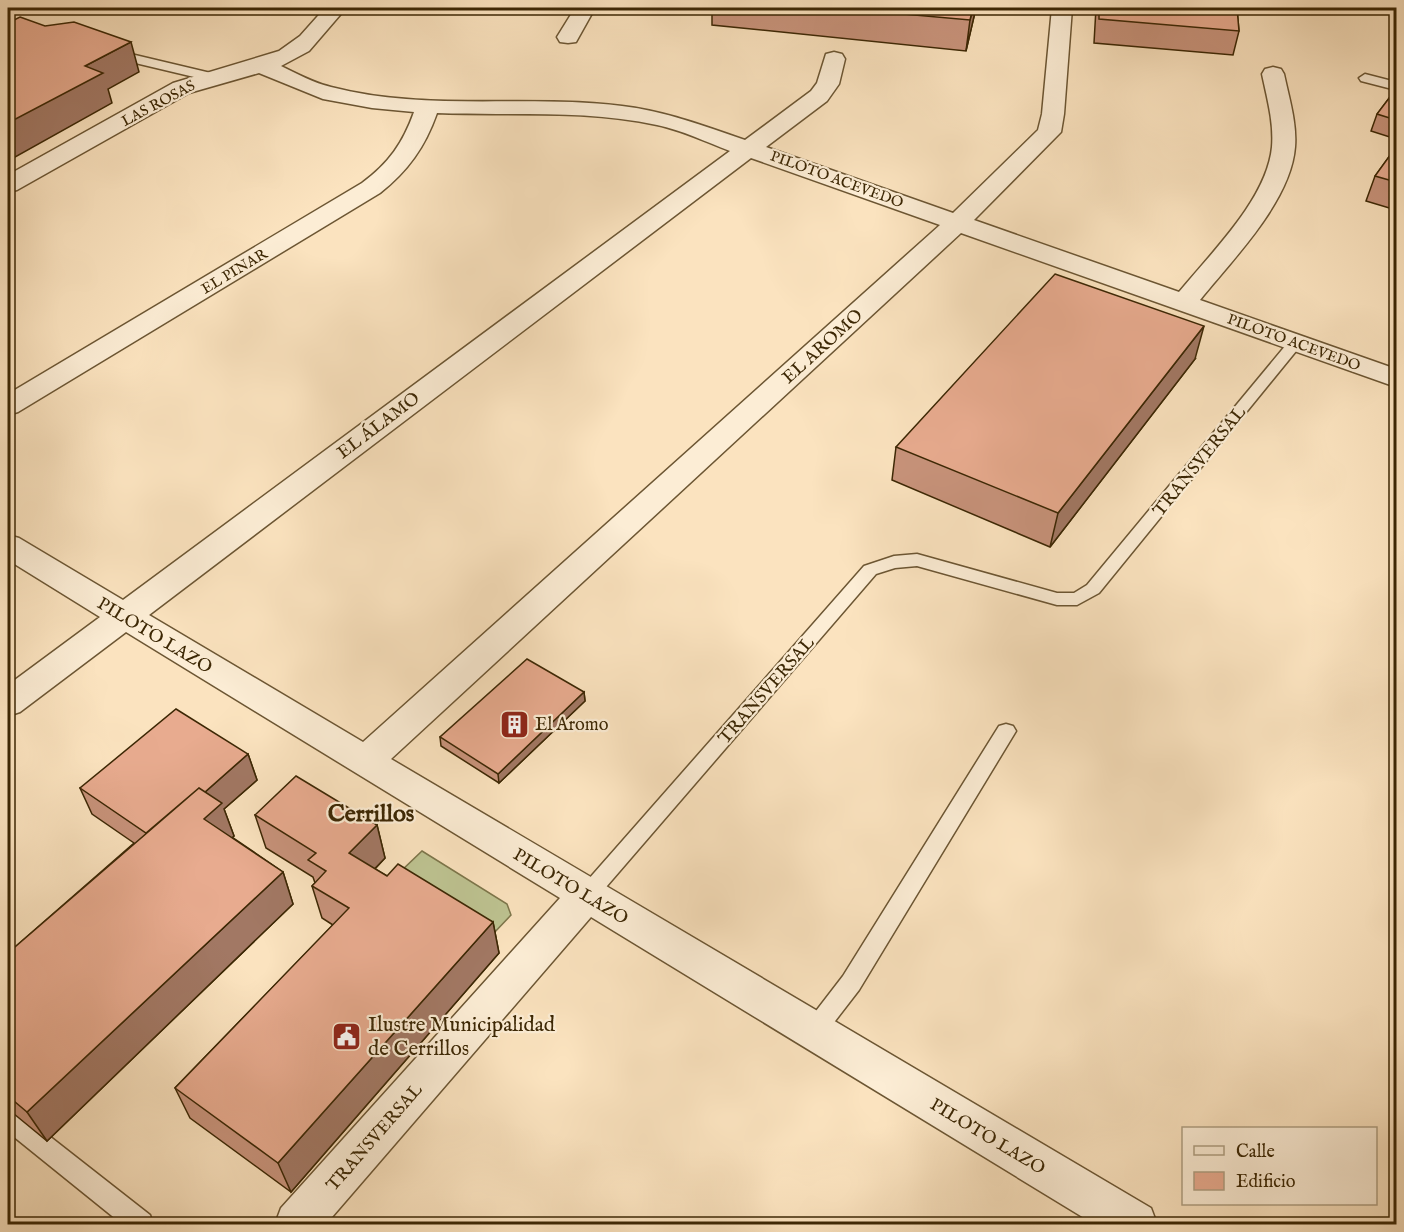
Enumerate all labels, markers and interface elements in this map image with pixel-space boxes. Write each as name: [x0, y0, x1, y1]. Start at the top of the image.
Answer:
street label: LAS ROSAS: [118, 76, 198, 131]
street label: PILOTO ACEVEDO: [768, 147, 906, 212]
street label: EL PINAR: [198, 244, 271, 299]
street label: EL AROMO: [778, 305, 868, 389]
street label: PILOTO ACEVEDO: [1225, 310, 1363, 375]
street label: EL ÁLAMO: [332, 386, 425, 465]
street label: TRANSVERSAL: [1149, 402, 1252, 522]
street label: PILOTO LAZO: [92, 593, 216, 680]
street label: TRANSVERSAL: [714, 632, 820, 750]
building icon: El Aromo: [498, 708, 530, 740]
place label: El Aromo: [535, 714, 609, 737]
district label: Cerrillos: [328, 799, 415, 830]
street label: PILOTO LAZO: [508, 844, 632, 931]
place label: Ilustre Municipalidad de Cerrillos: [368, 1012, 556, 1063]
public building icon: Ilustre Municipalidad de Cerrillos: [331, 1020, 363, 1052]
street label: TRANSVERSAL: [322, 1079, 428, 1197]
street label: PILOTO LAZO: [925, 1094, 1049, 1181]
legend: [1182, 1127, 1377, 1205]
text: Calle: [1236, 1141, 1275, 1164]
text: Edificio: [1236, 1171, 1296, 1194]

